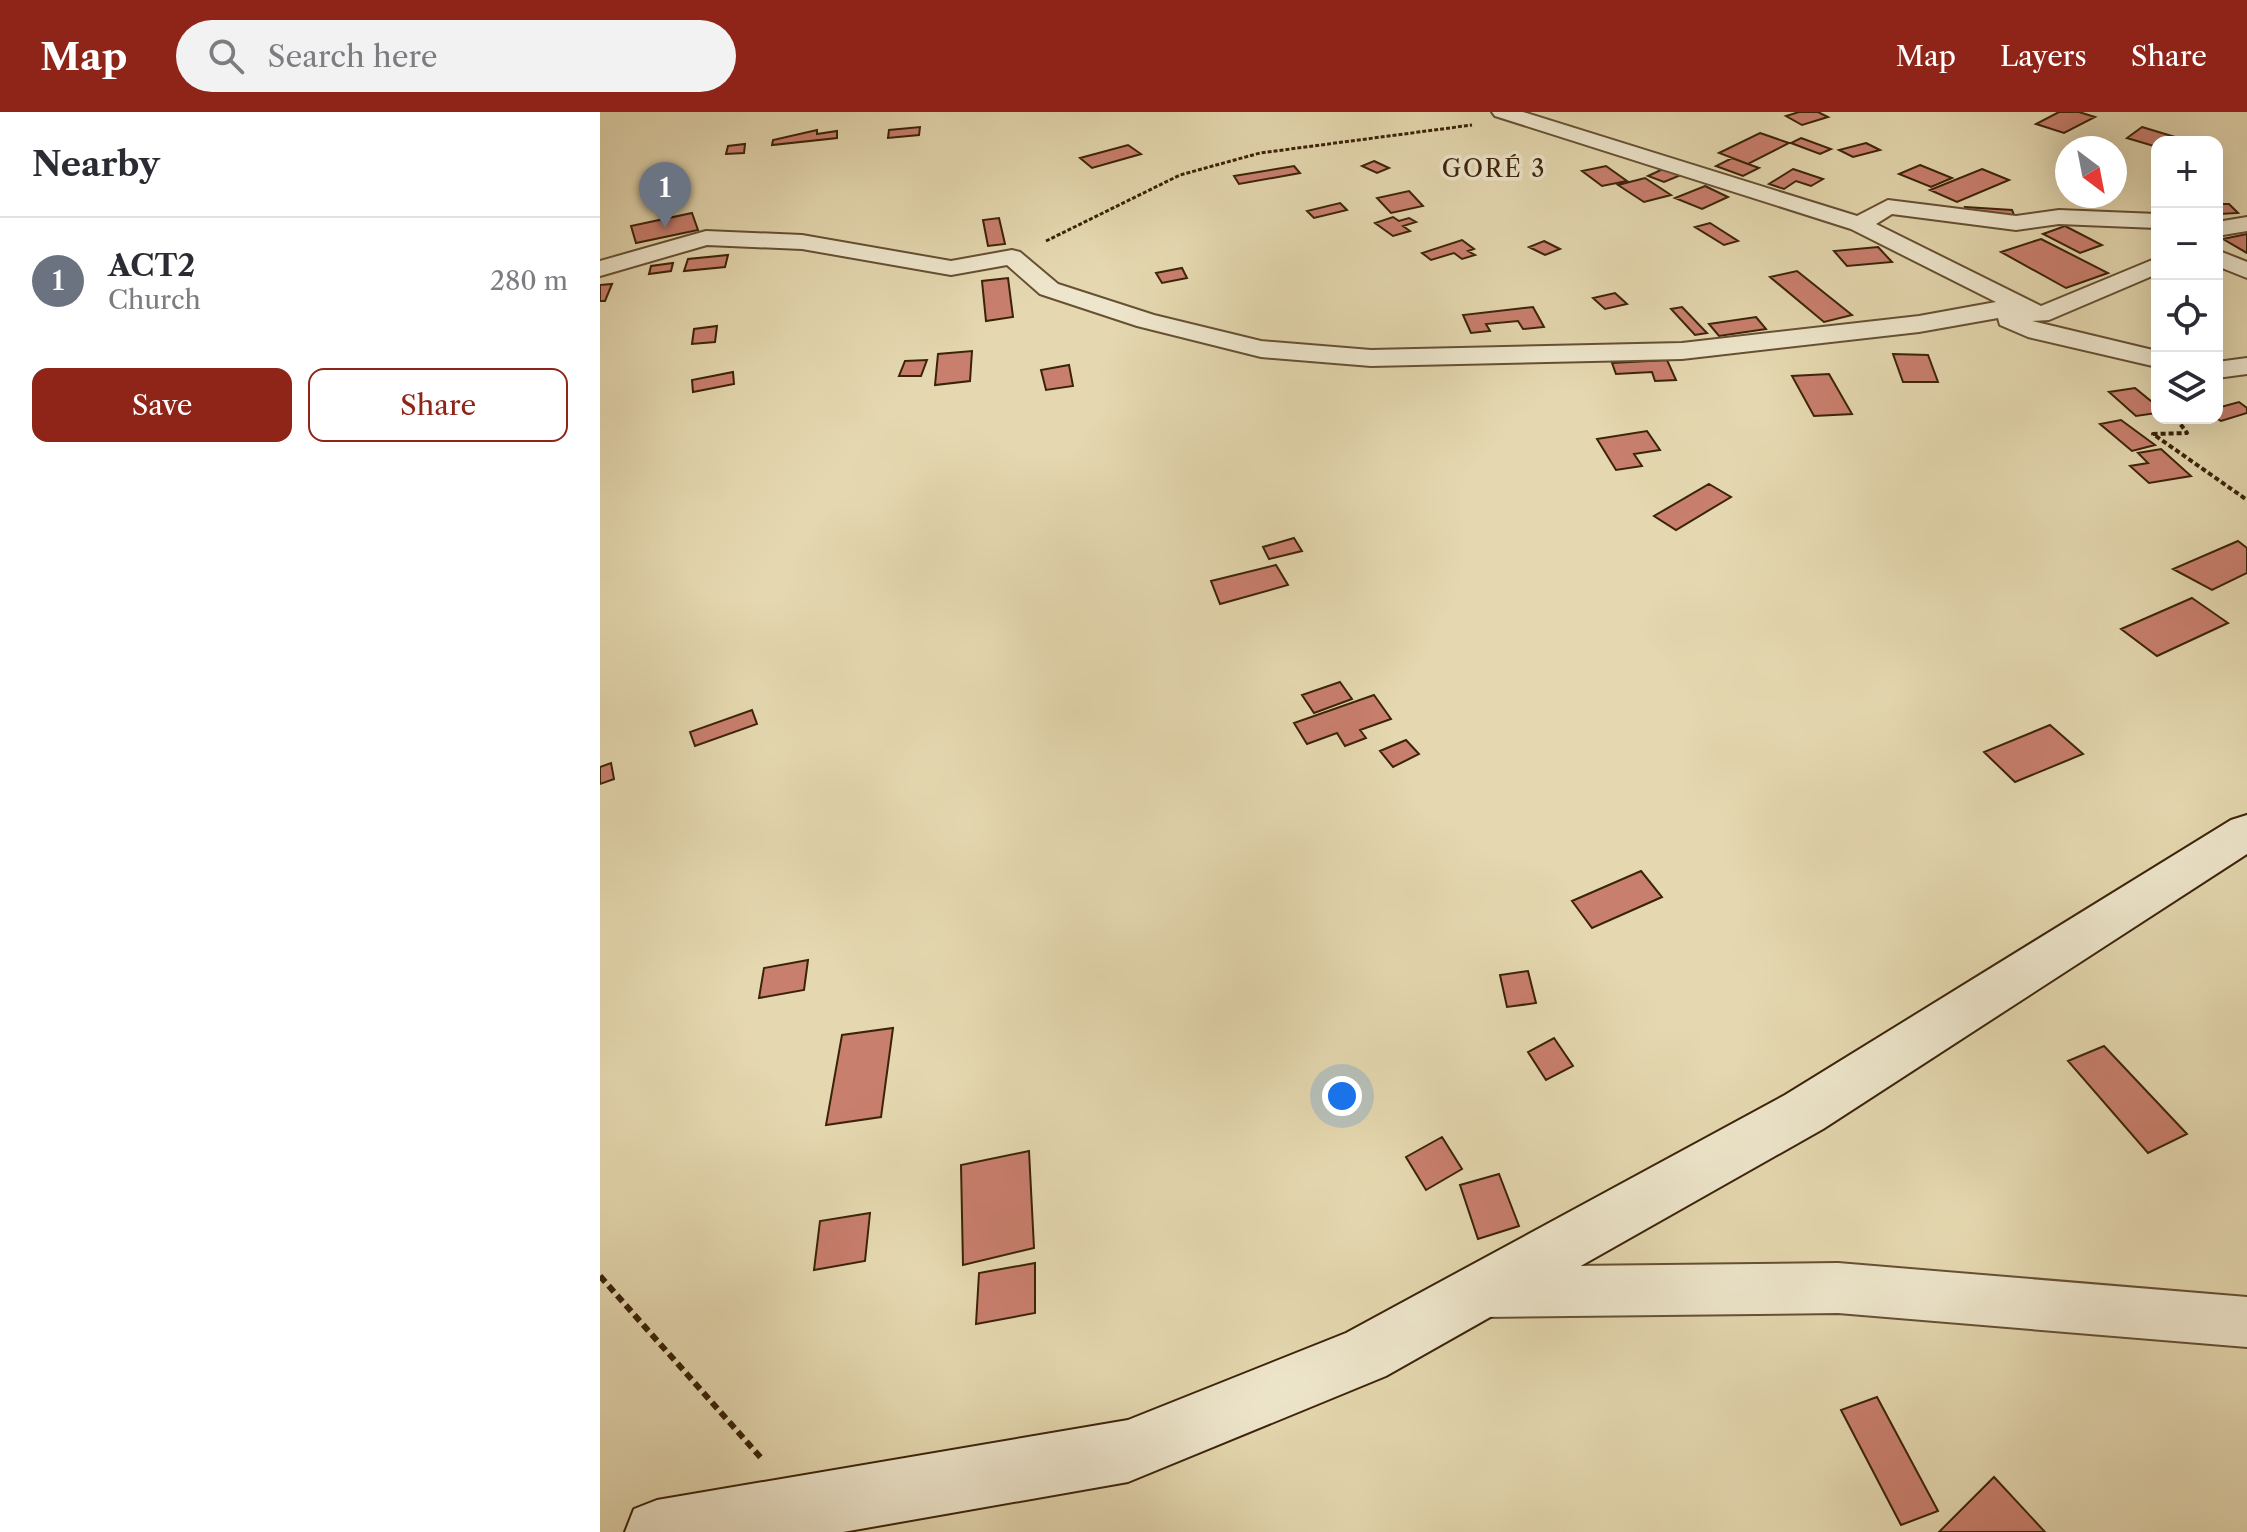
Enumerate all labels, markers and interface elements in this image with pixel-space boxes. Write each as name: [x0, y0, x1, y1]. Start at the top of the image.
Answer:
search box: [176, 20, 736, 92]
text: Map: [40, 33, 128, 80]
icon: search: [204, 34, 248, 78]
text: Search here: [268, 38, 438, 75]
text: Map: [1896, 39, 1956, 73]
text: Layers: [2000, 39, 2087, 73]
text: Share: [2131, 39, 2207, 73]
north arrow: [2055, 136, 2127, 208]
map controls: [2151, 136, 2223, 424]
button: +: [2151, 136, 2223, 208]
text: Nearby: [32, 143, 160, 185]
district label: GORÉ 3: [1442, 154, 1546, 183]
pin: 1: [639, 162, 691, 228]
button: −: [2151, 208, 2223, 280]
text: ACT2: [108, 247, 195, 284]
text: 1: [52, 265, 64, 297]
text: 280 m: [490, 265, 568, 297]
button: locate: [2151, 280, 2223, 352]
text: Church: [108, 284, 201, 316]
button: layers: [2151, 352, 2223, 424]
button: Save: [32, 368, 292, 442]
button: Share: [308, 368, 568, 442]
your location: [1322, 1076, 1362, 1116]

